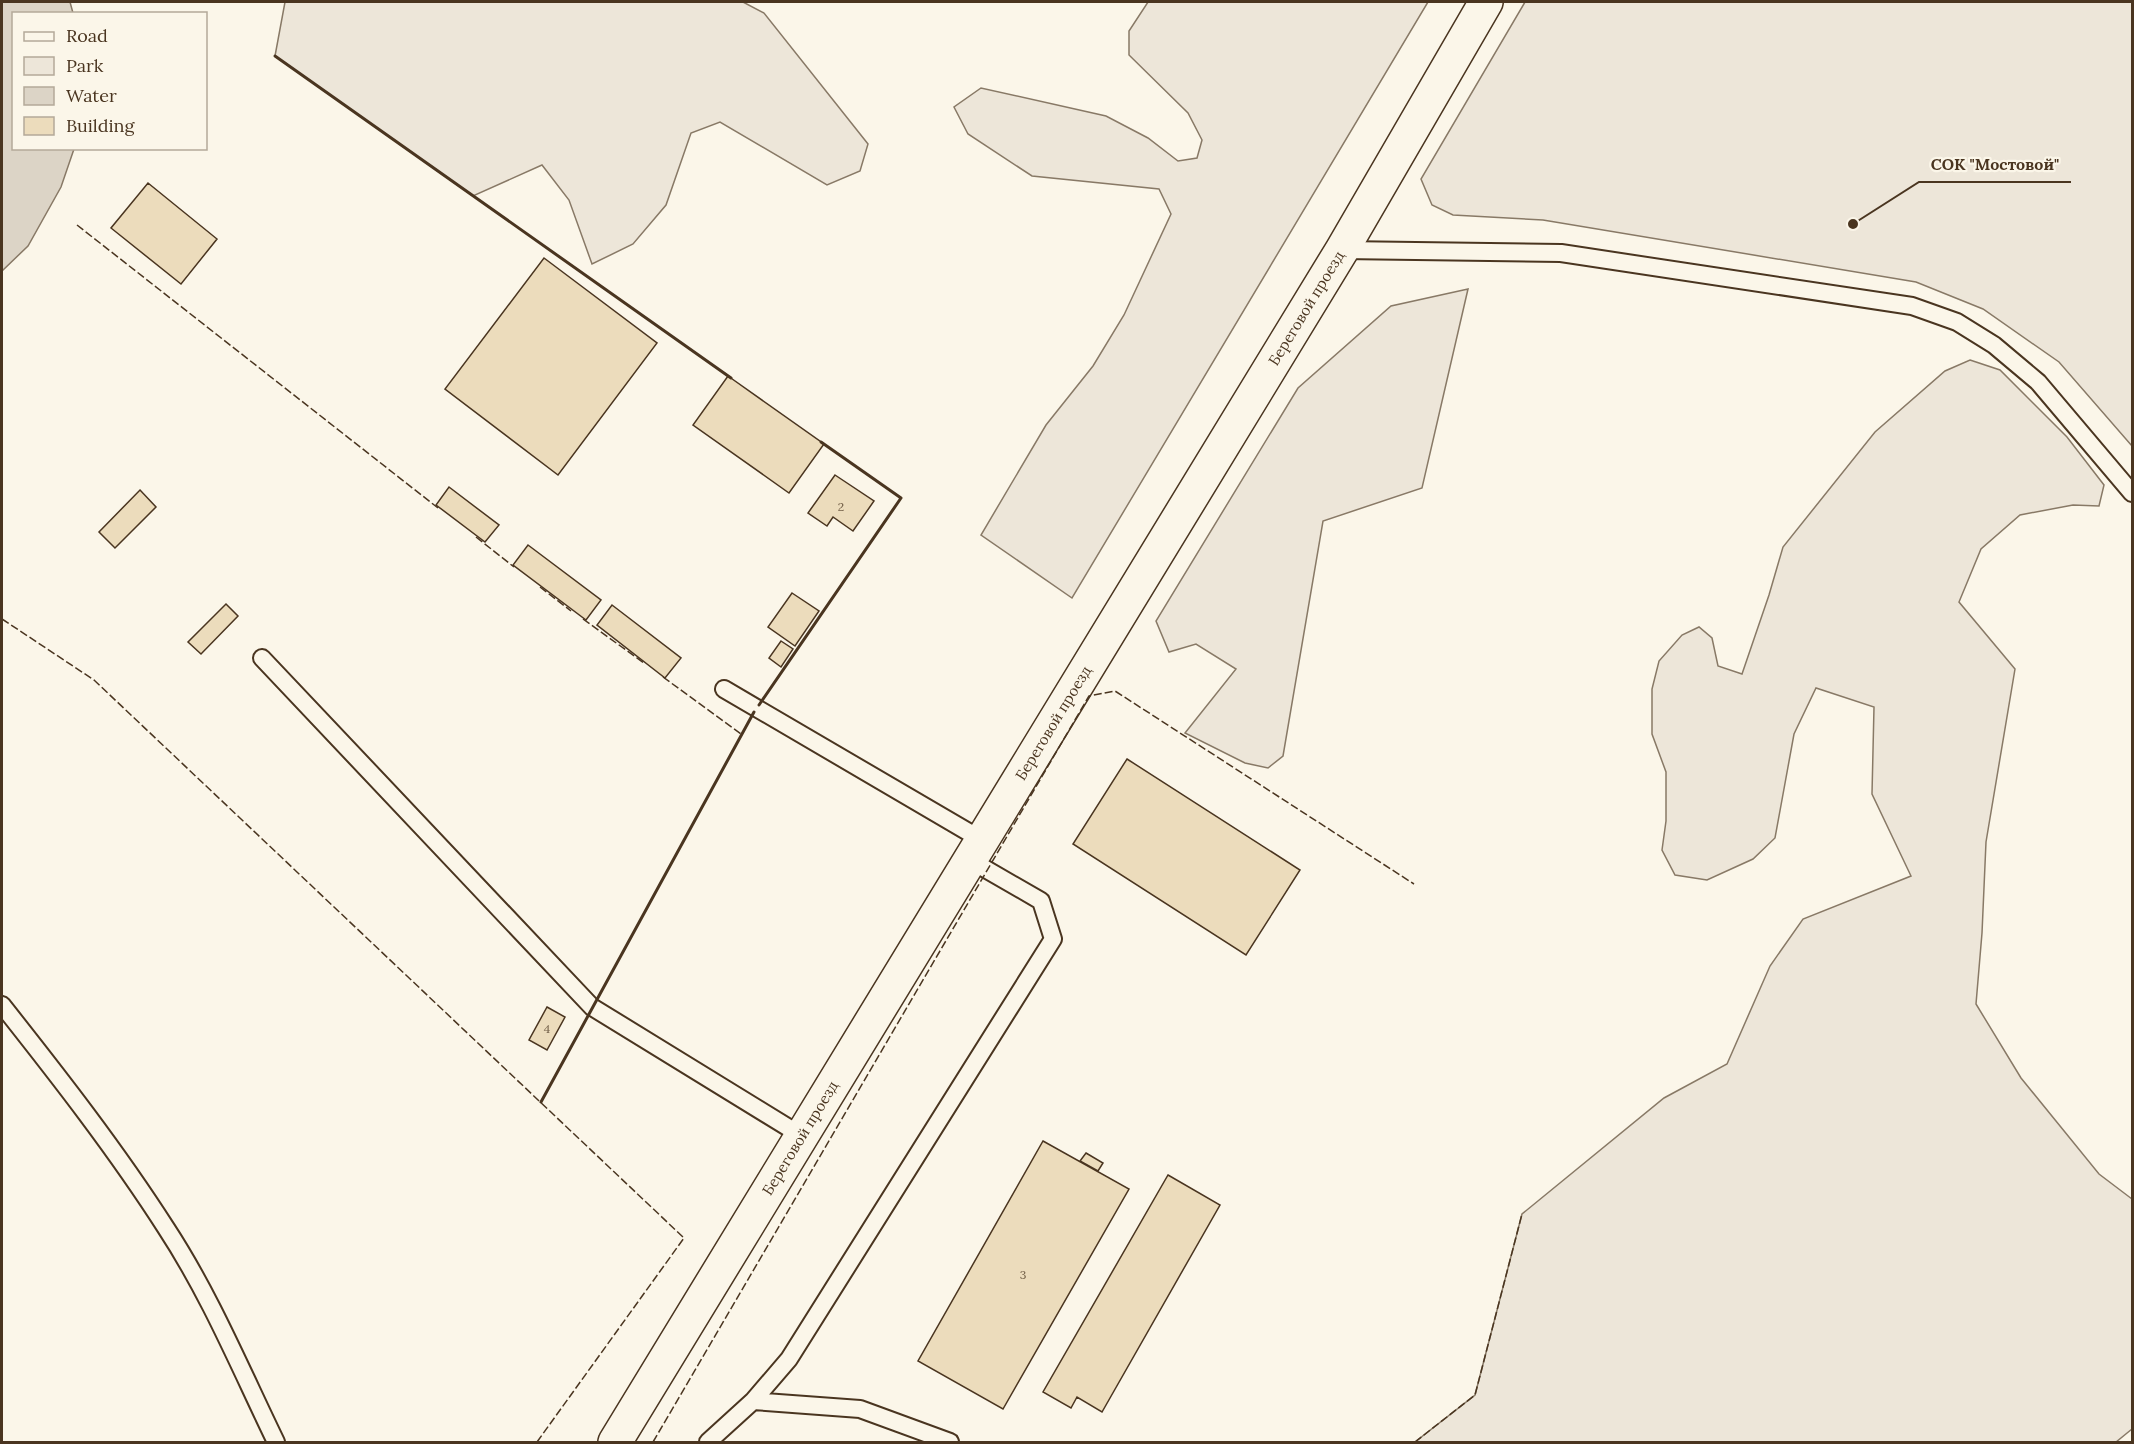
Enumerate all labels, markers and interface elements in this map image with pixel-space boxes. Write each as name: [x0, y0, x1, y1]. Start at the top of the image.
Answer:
legend: [12, 12, 207, 150]
text: Road: [66, 24, 108, 47]
text: Park: [66, 54, 104, 77]
text: Water: [66, 84, 117, 107]
text: Building: [66, 114, 136, 137]
callout: СОК "Мостовой": [1919, 148, 2071, 182]
text: СОК "Мостовой": [1931, 154, 2059, 174]
street label: Береговой проезд: [1264, 247, 1348, 369]
house number: 2: [838, 499, 844, 514]
street label: Береговой проезд: [1011, 662, 1095, 784]
house number: 4: [544, 1021, 551, 1036]
street label: Береговой проезд: [758, 1077, 842, 1199]
house number: 3: [1020, 1267, 1027, 1282]

